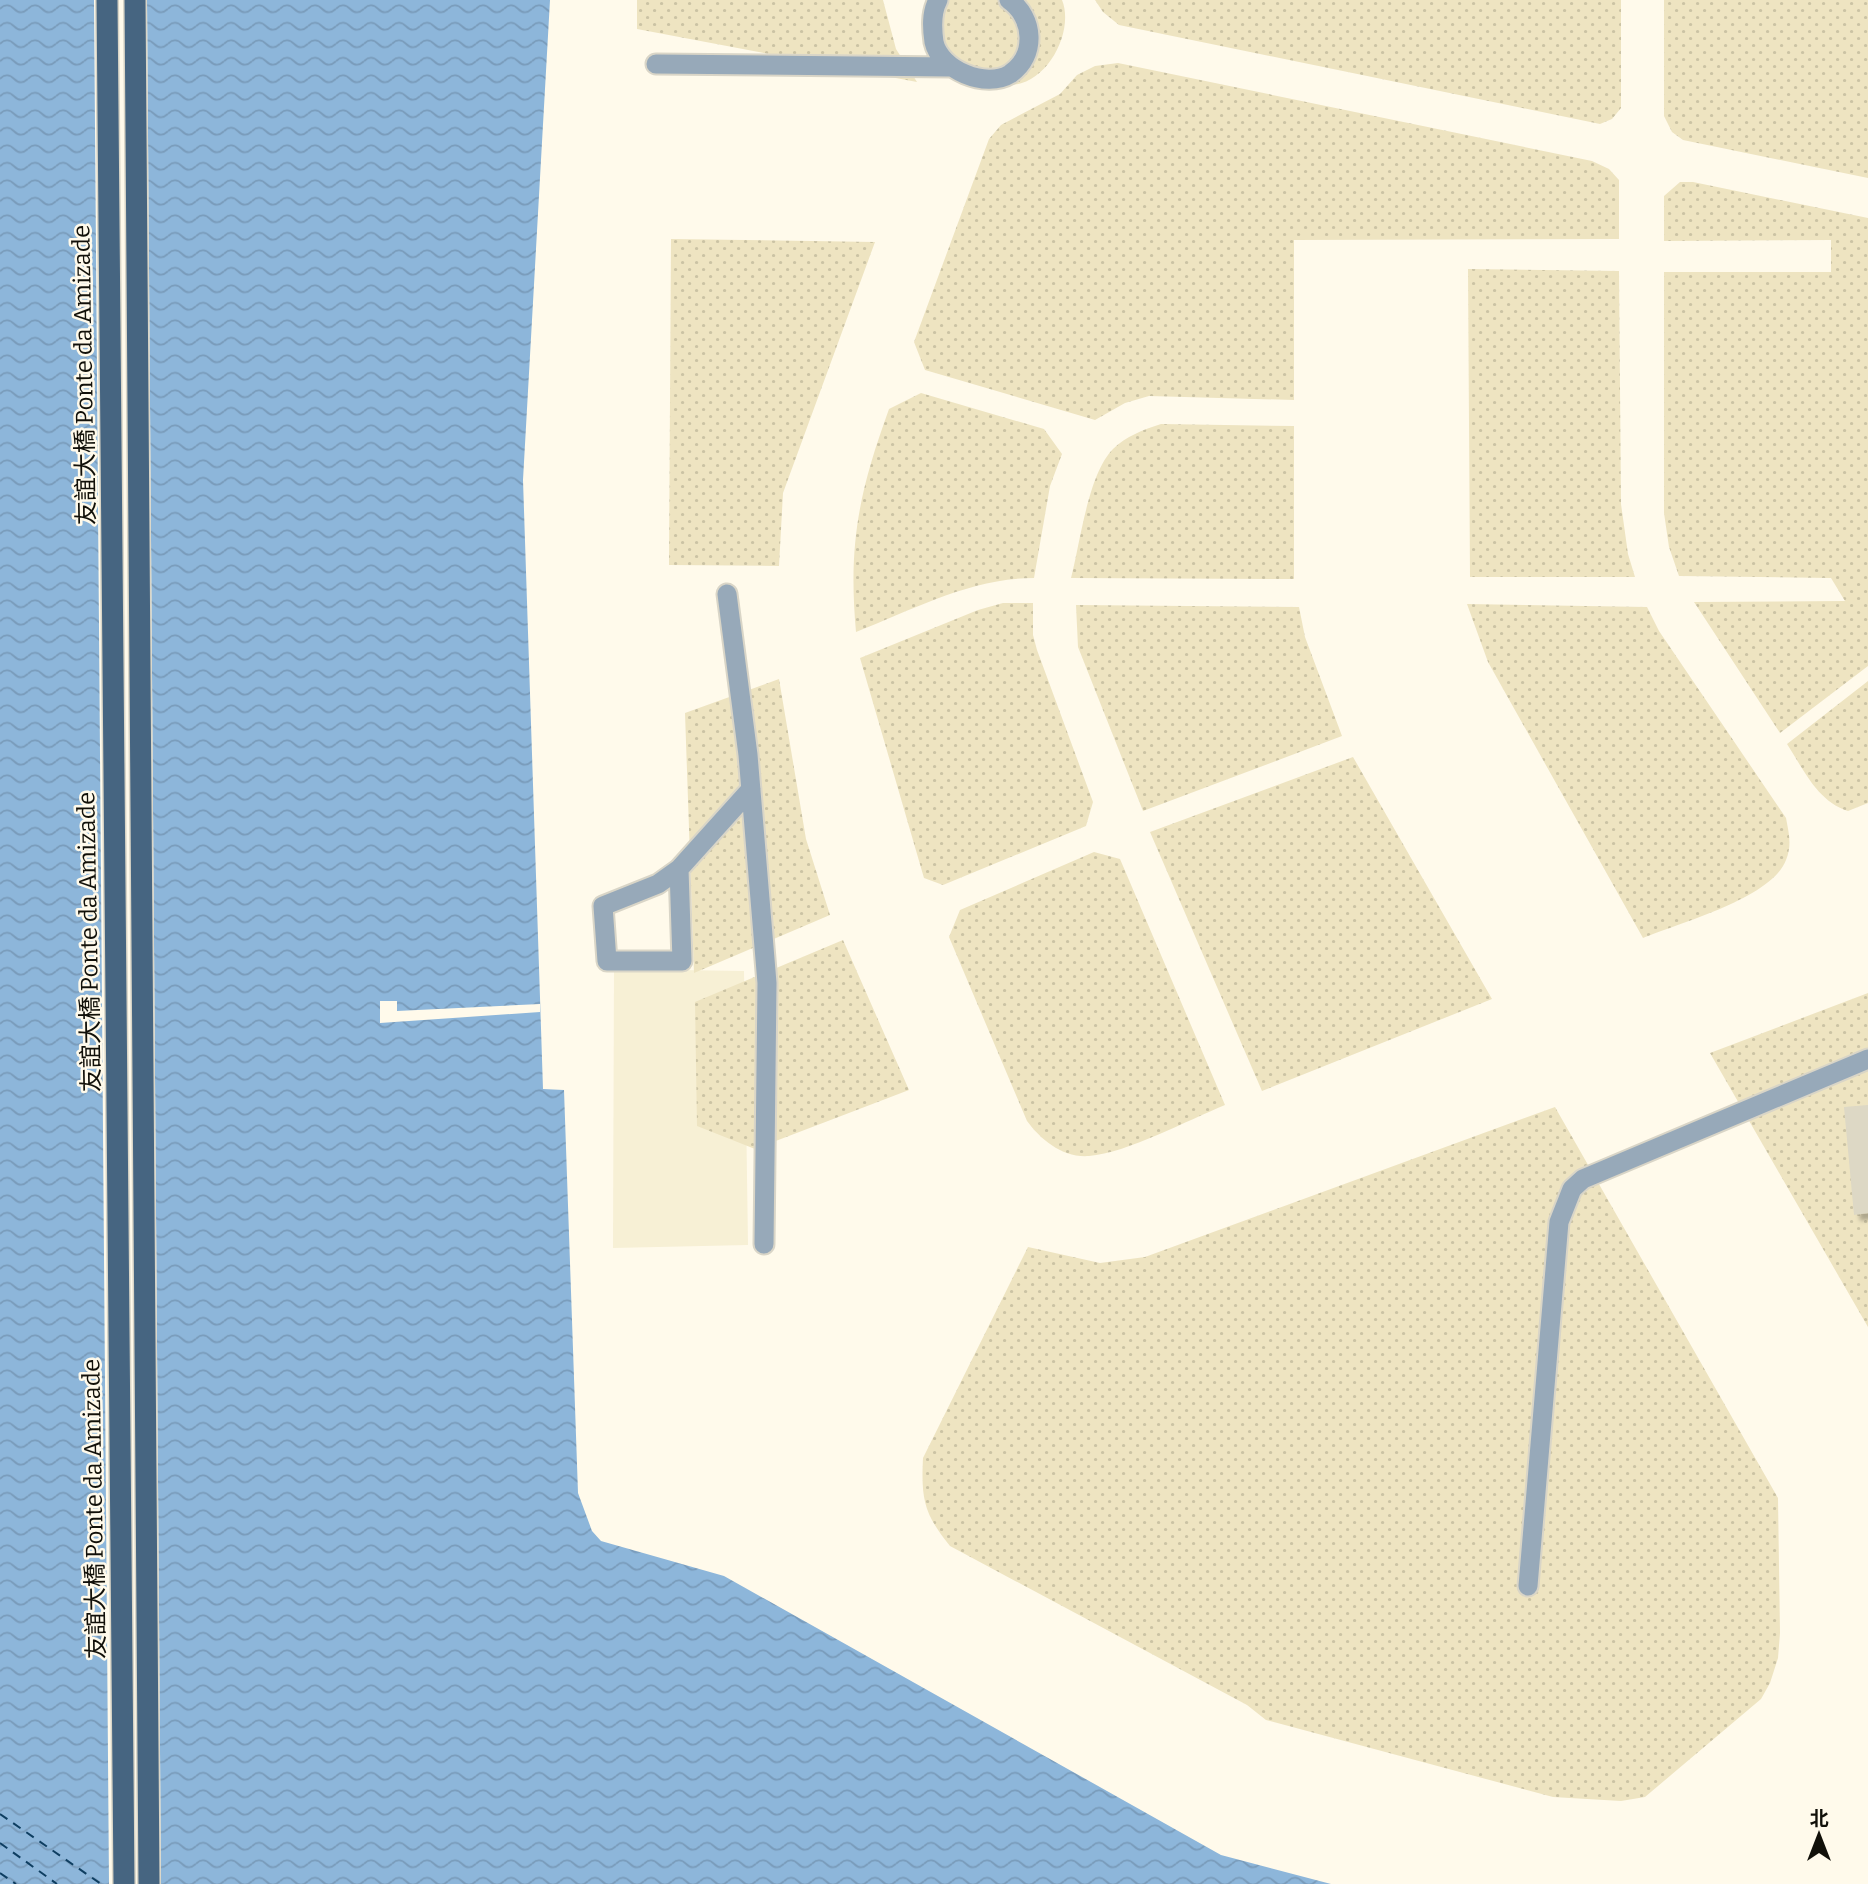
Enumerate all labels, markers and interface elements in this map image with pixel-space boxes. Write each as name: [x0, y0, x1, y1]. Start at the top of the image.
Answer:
street label: 友誼大橋 Ponte da Amizade: [67, 225, 101, 525]
street label: 友誼大橋 Ponte da Amizade: [72, 792, 106, 1092]
street label: 友誼大橋 Ponte da Amizade: [77, 1359, 111, 1659]
north arrow: [1784, 1800, 1854, 1870]
text: 北: [1809, 1807, 1829, 1830]

